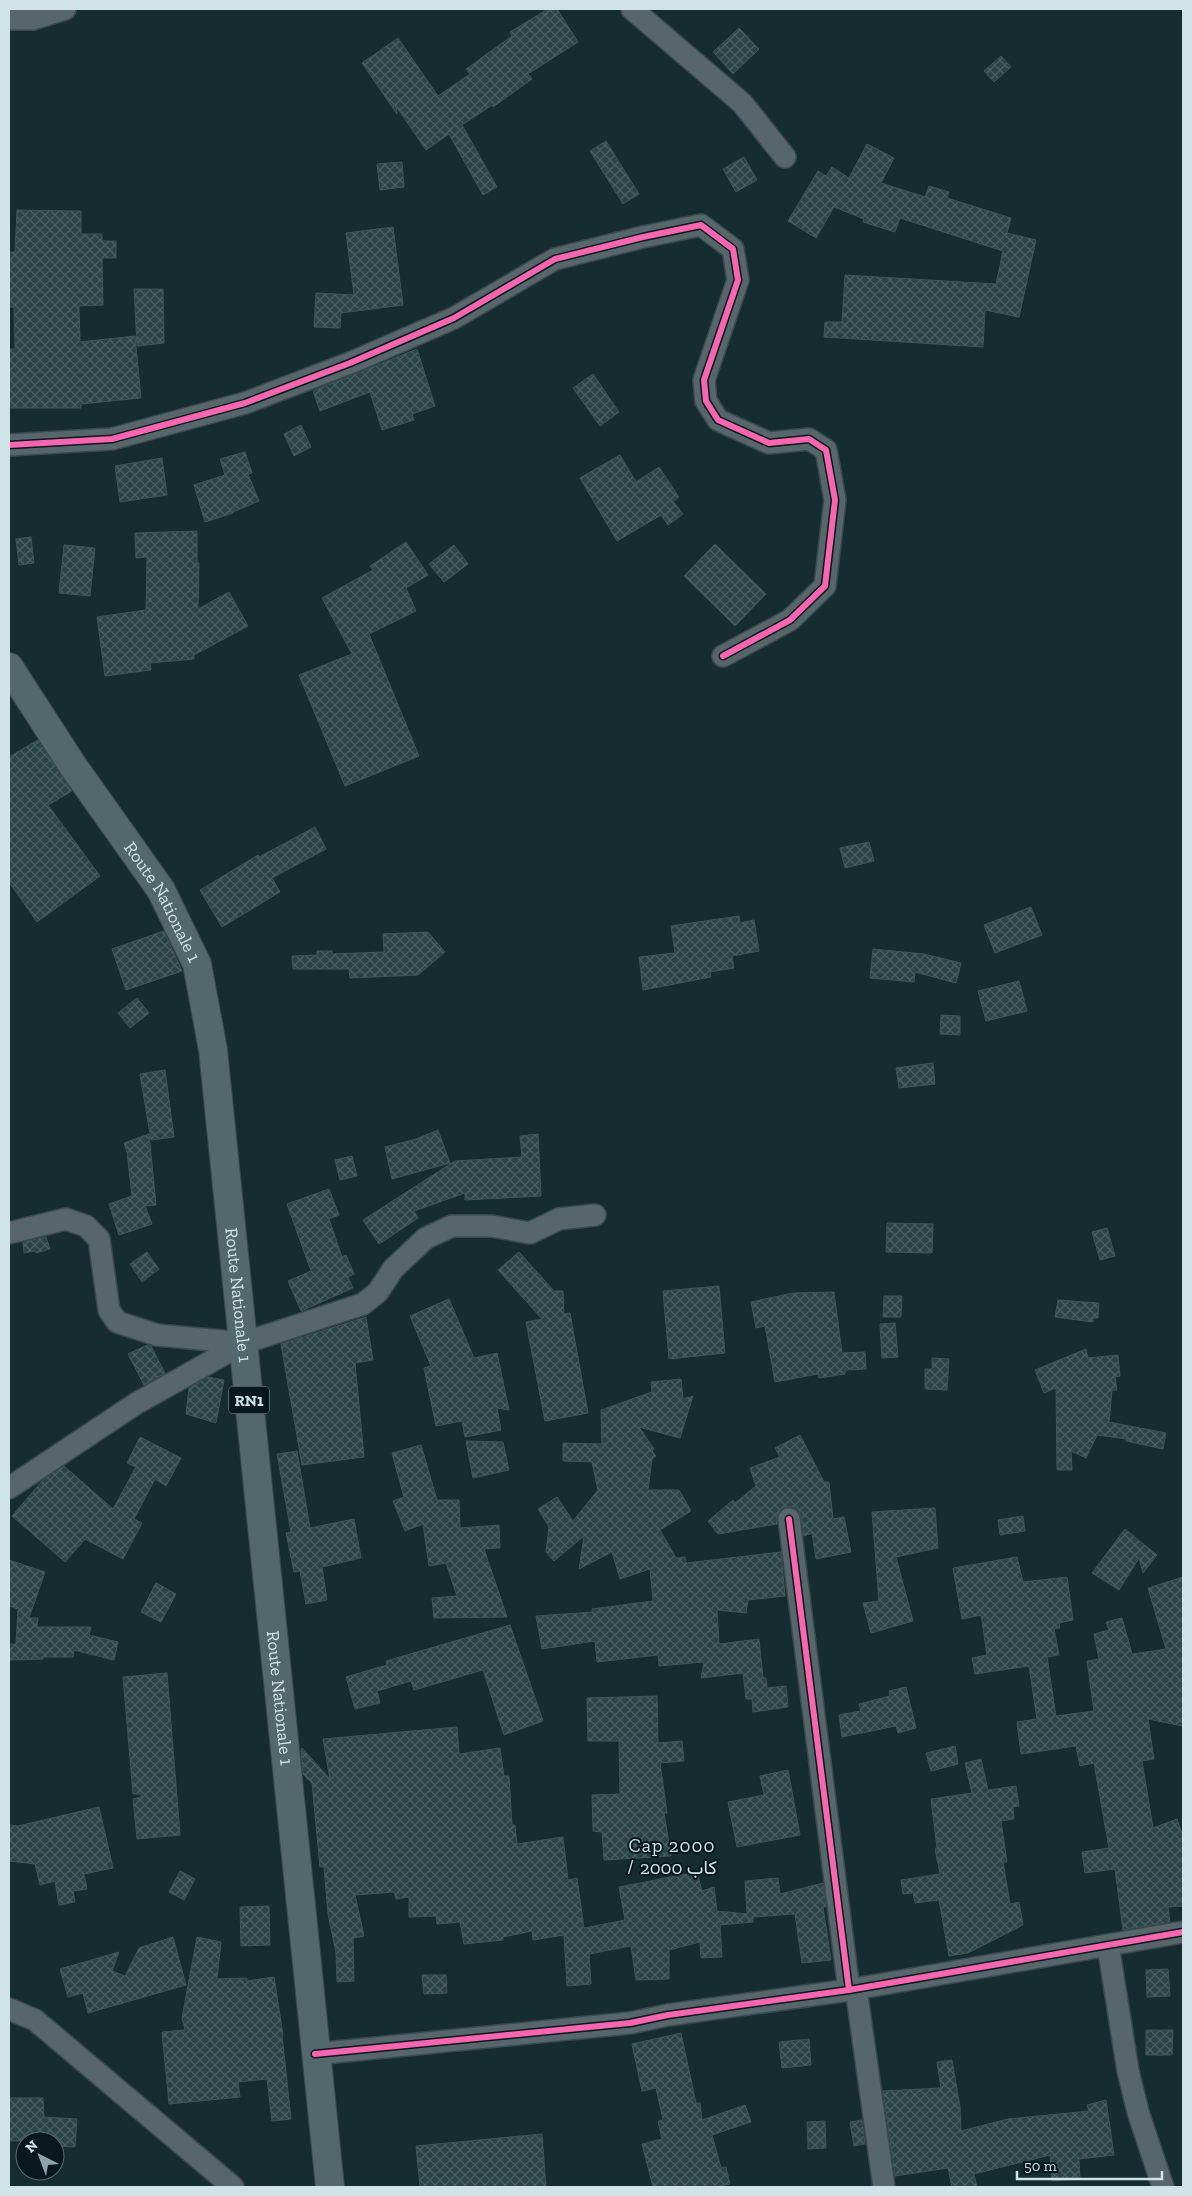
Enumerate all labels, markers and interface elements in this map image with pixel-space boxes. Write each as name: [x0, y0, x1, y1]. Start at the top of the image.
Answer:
street label: Route Nationale 1: [119, 837, 205, 966]
street label: Route Nationale 1: [220, 1227, 256, 1364]
road number: RN1: [229, 1386, 269, 1414]
street label: Route Nationale 1: [262, 1629, 298, 1766]
district label: Cap 2000 / كاب 2000: [627, 1834, 717, 1879]
north arrow: [15, 2131, 65, 2181]
text: N: [22, 2137, 42, 2157]
scale bar: [1017, 2148, 1162, 2180]
text: 50 m: [1024, 2157, 1057, 2175]

